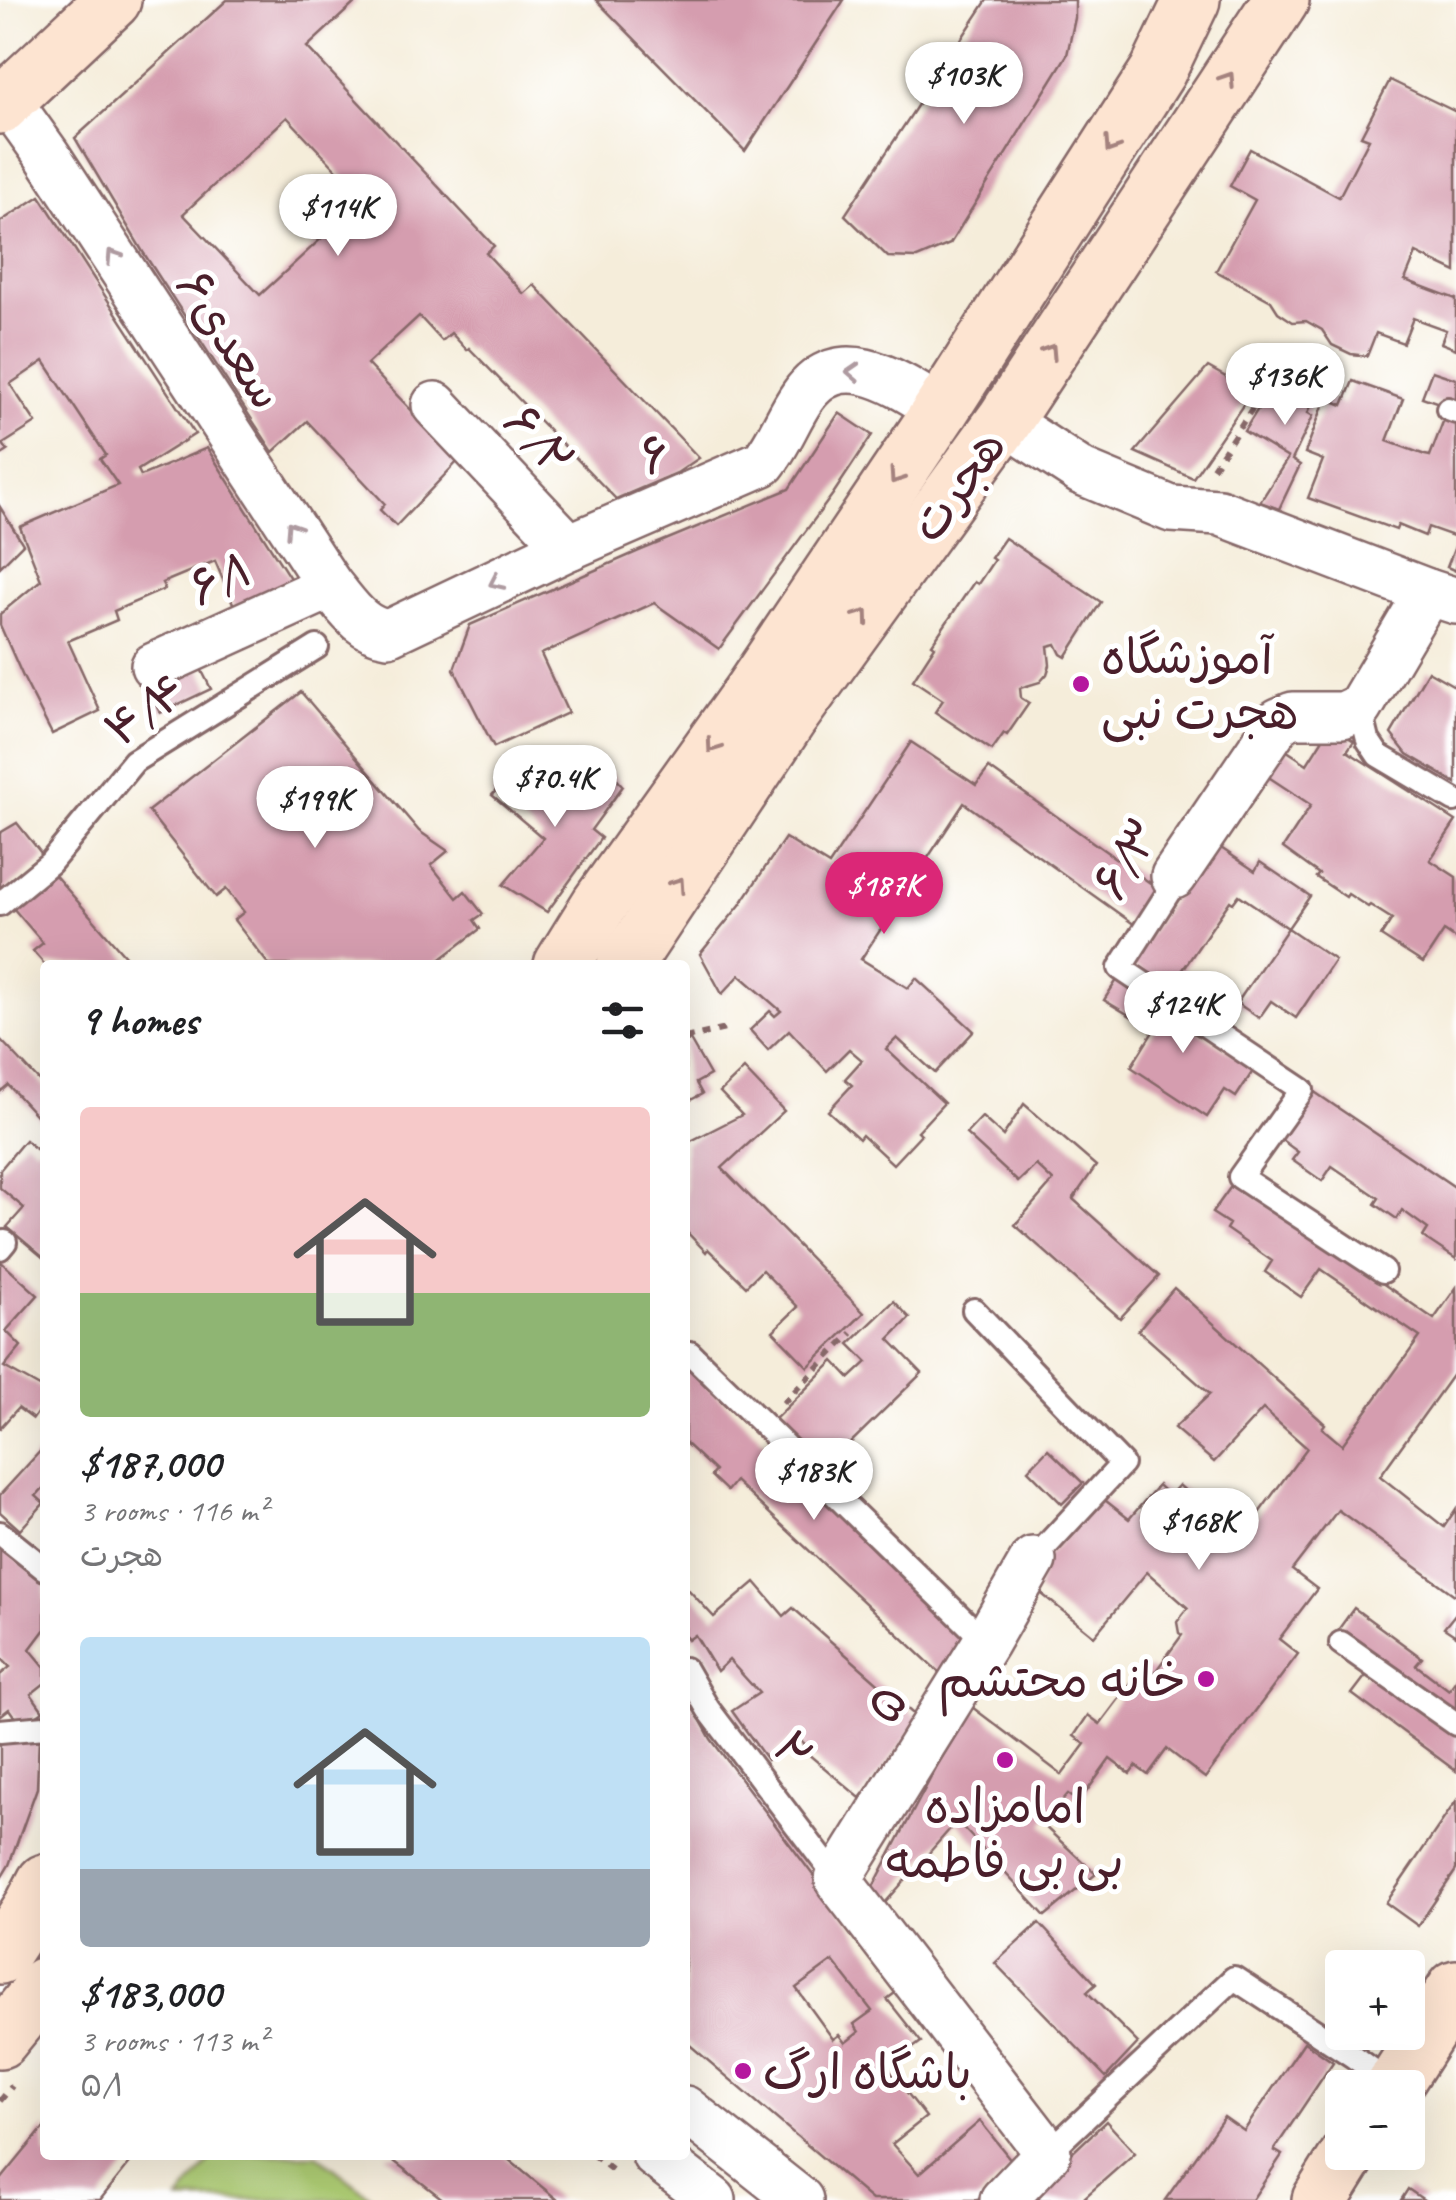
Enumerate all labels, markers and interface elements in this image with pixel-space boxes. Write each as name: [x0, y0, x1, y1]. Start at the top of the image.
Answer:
pin: $103K: [894, 42, 1034, 127]
text: $103K: [927, 54, 1001, 95]
one-way arrow: [1216, 71, 1235, 89]
one-way arrow: [1104, 135, 1123, 153]
pin: $114K: [268, 174, 408, 259]
text: $114K: [301, 186, 375, 227]
one-way arrow: [107, 249, 126, 267]
street label: سعدی۶: [163, 259, 297, 421]
one-way arrow: [1038, 343, 1057, 361]
pin: $136K: [1215, 343, 1355, 428]
text: $136K: [1248, 355, 1322, 396]
one-way arrow: [845, 362, 861, 383]
street label: ۶/۲: [491, 392, 588, 489]
street label: هجرت: [897, 418, 1019, 554]
street label: ۶: [630, 422, 681, 488]
one-way arrow: [889, 467, 908, 485]
one-way arrow: [285, 520, 304, 538]
street label: ۶/۱: [180, 539, 261, 619]
one-way arrow: [488, 569, 506, 589]
one-way arrow: [851, 609, 868, 627]
place label: آموزشگاه هجرت نبی: [1101, 627, 1299, 743]
street label: ۴/۴: [92, 660, 199, 760]
marker: آموزشگاه هجرت نبی: [1070, 673, 1092, 695]
one-way arrow: [706, 734, 725, 753]
pin: $70.4K: [474, 745, 636, 830]
text: $70.4K: [515, 757, 595, 798]
pin: $199K: [245, 766, 385, 851]
text: $199K: [278, 778, 352, 819]
street label: ۶/۳: [1079, 807, 1174, 910]
pin: $187K: [814, 852, 954, 937]
text: $187K: [847, 864, 921, 905]
one-way arrow: [666, 876, 685, 894]
pin: $124K: [1113, 971, 1253, 1056]
text: $124K: [1146, 983, 1220, 1024]
icon: filters: [595, 993, 650, 1048]
text: 9 homes: [80, 994, 198, 1047]
icon: home: [275, 1172, 455, 1352]
text: $187,000: [80, 1437, 220, 1490]
pin: $183K: [744, 1438, 884, 1523]
text: $183K: [777, 1450, 851, 1491]
pin: $168K: [1129, 1488, 1269, 1573]
text: 3 rooms · 116 m²: [80, 1490, 267, 1531]
text: $168K: [1162, 1500, 1236, 1541]
text: هجرت: [80, 1535, 163, 1576]
place label: خانه محتشم: [938, 1650, 1186, 1717]
marker: خانه محتشم: [1195, 1668, 1217, 1690]
street label: ۵: [853, 1675, 921, 1735]
icon: home: [275, 1702, 455, 1882]
street label: ۲: [758, 1720, 826, 1782]
marker: امامزاده بی بی فاطمه: [994, 1749, 1016, 1771]
place label: امامزاده بی بی فاطمه: [886, 1776, 1124, 1892]
map controls: [1325, 1950, 1425, 2170]
button: +: [1325, 1950, 1425, 2050]
text: $183,000: [80, 1967, 221, 2020]
text: 3 rooms · 113 m²: [80, 2020, 267, 2061]
place label: باشگاه ارگ: [763, 2042, 972, 2102]
marker: باشگاه ارگ: [732, 2060, 754, 2082]
text: ۵/۱: [80, 2065, 124, 2106]
button: −: [1325, 2070, 1425, 2170]

